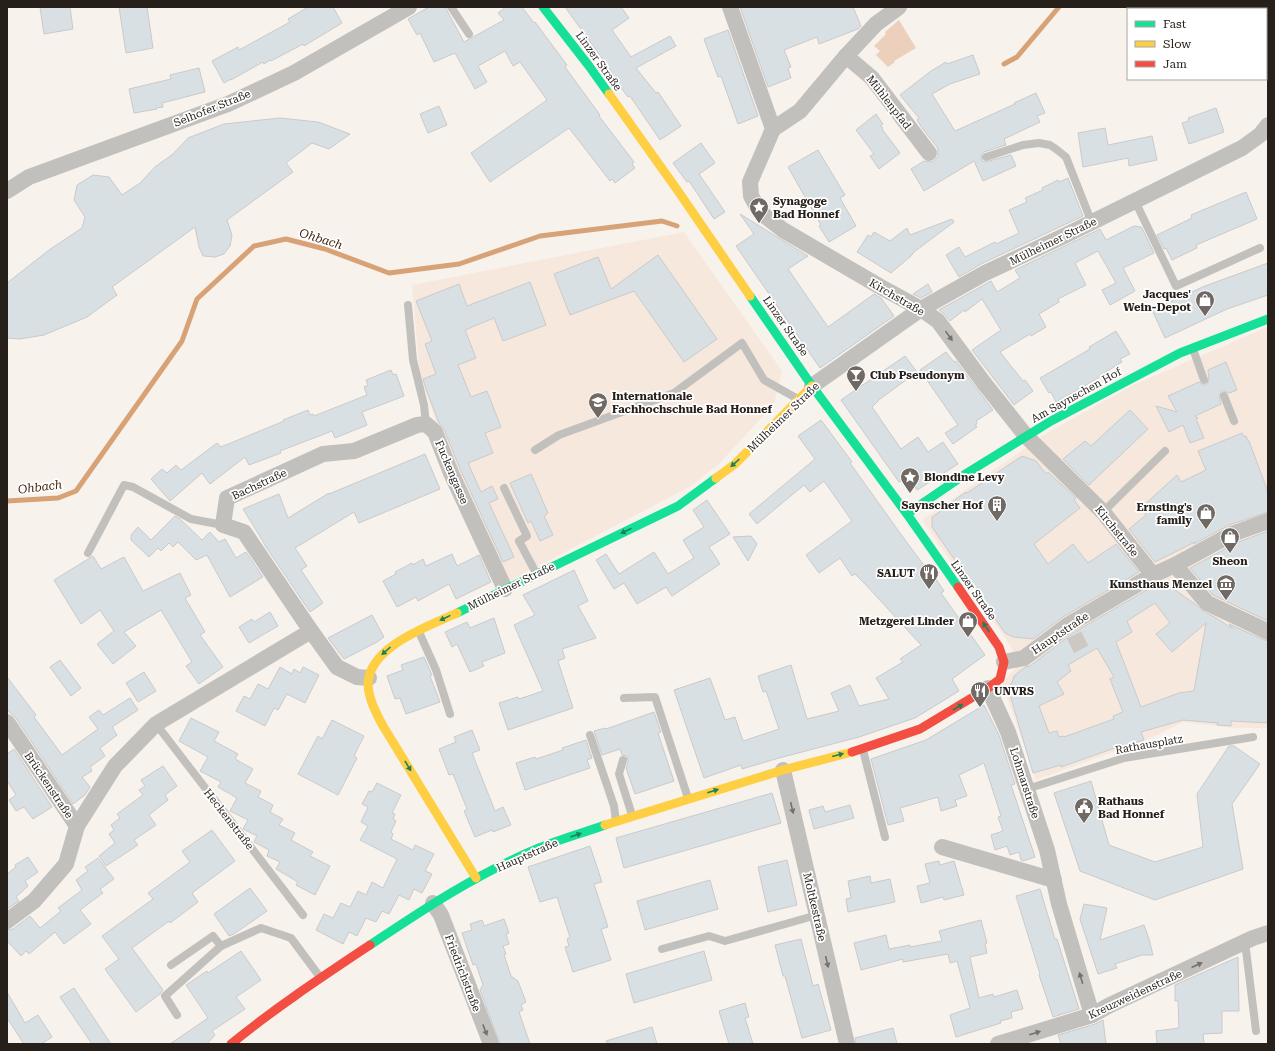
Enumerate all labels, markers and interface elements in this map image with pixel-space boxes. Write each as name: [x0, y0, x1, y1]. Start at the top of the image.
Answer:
legend: [1127, 8, 1267, 80]
text: Fast: [1163, 17, 1187, 31]
street label: Linzer Straße: [573, 29, 624, 93]
text: Slow: [1163, 37, 1191, 51]
text: Jam: [1163, 57, 1187, 71]
street label: Mühlenpfad: [864, 73, 914, 132]
street label: Selhofer Straße: [172, 87, 253, 130]
place label: Synagoge Bad Honnef: [773, 195, 840, 221]
place icon: Synagoge Bad Honnef: [748, 196, 770, 224]
street label: Mülheimer Straße: [1008, 215, 1099, 268]
water label: Ohbach: [298, 226, 344, 252]
street label: Kirchstraße: [867, 276, 927, 319]
place label: Jacques' Wein-Depot: [1123, 288, 1192, 314]
shop icon: Jacques' Wein-Depot: [1194, 289, 1216, 317]
street label: Linzer Straße: [760, 294, 811, 359]
one-way arrow: [945, 331, 953, 341]
bar icon: Club Pseudonym: [845, 364, 867, 392]
street label: Am Saynschen Hof: [1029, 365, 1124, 426]
place label: Club Pseudonym: [870, 369, 965, 382]
street label: Mülheimer Straße: [745, 380, 822, 455]
place label: Internationale Fachhochschule Bad Honnef: [612, 390, 772, 416]
school or university icon: Internationale Fachhochschule Bad Honnef: [587, 391, 609, 419]
street label: Fuckengasse: [432, 438, 471, 506]
one-way arrow: [730, 458, 741, 467]
street label: Bachstraße: [230, 466, 289, 503]
place icon: Blondine Levy: [899, 466, 921, 494]
place label: Blondine Levy: [924, 471, 1005, 484]
water label: Ohbach: [17, 477, 63, 497]
building icon: Saynscher Hof: [986, 494, 1008, 522]
place label: Saynscher Hof: [901, 499, 983, 512]
place label: Ernsting's family: [1136, 501, 1192, 527]
shop icon: Ernsting's family: [1195, 502, 1217, 530]
street label: Kirchstraße: [1092, 503, 1141, 559]
shop icon: Sheon: [1219, 526, 1241, 554]
one-way arrow: [620, 528, 631, 534]
place label: Sheon: [1212, 555, 1248, 568]
street label: Linzer Straße: [948, 558, 999, 623]
street label: Mülheimer Straße: [466, 560, 557, 613]
restaurant icon: SALUT: [918, 562, 940, 590]
place label: SALUT: [877, 567, 915, 580]
museum icon: Kunsthaus Menzel: [1215, 573, 1237, 601]
place label: Kunsthaus Menzel: [1109, 578, 1212, 591]
shop icon: Metzgerei Linder: [957, 610, 979, 638]
street label: Hauptstraße: [1029, 610, 1091, 657]
one-way arrow: [440, 615, 451, 621]
place label: Metzgerei Linder: [859, 615, 954, 628]
one-way arrow: [982, 622, 990, 633]
one-way arrow: [380, 647, 391, 656]
restaurant icon: UNVRS: [969, 680, 991, 708]
place label: UNVRS: [994, 685, 1034, 698]
one-way arrow: [952, 703, 964, 710]
street label: Rathausplatz: [1114, 732, 1184, 757]
street label: Lohmarstraße: [1007, 746, 1042, 820]
street label: Brückenstraße: [22, 750, 76, 821]
one-way arrow: [832, 752, 844, 758]
one-way arrow: [404, 761, 412, 771]
street label: Heckenstraße: [201, 786, 256, 852]
one-way arrow: [708, 788, 720, 794]
place label: Rathaus Bad Honnef: [1098, 795, 1165, 821]
public building icon: Rathaus Bad Honnef: [1073, 796, 1095, 824]
one-way arrow: [789, 802, 795, 814]
one-way arrow: [571, 832, 583, 838]
street label: Hauptstraße: [495, 836, 560, 875]
street label: Moltkestraße: [800, 872, 829, 943]
street label: Friedrichstraße: [442, 933, 483, 1014]
one-way arrow: [825, 955, 831, 968]
one-way arrow: [1191, 962, 1202, 968]
street label: Kreuzweidenstraße: [1086, 967, 1184, 1022]
one-way arrow: [1078, 971, 1084, 983]
one-way arrow: [483, 1024, 489, 1036]
one-way arrow: [1029, 1030, 1041, 1036]

